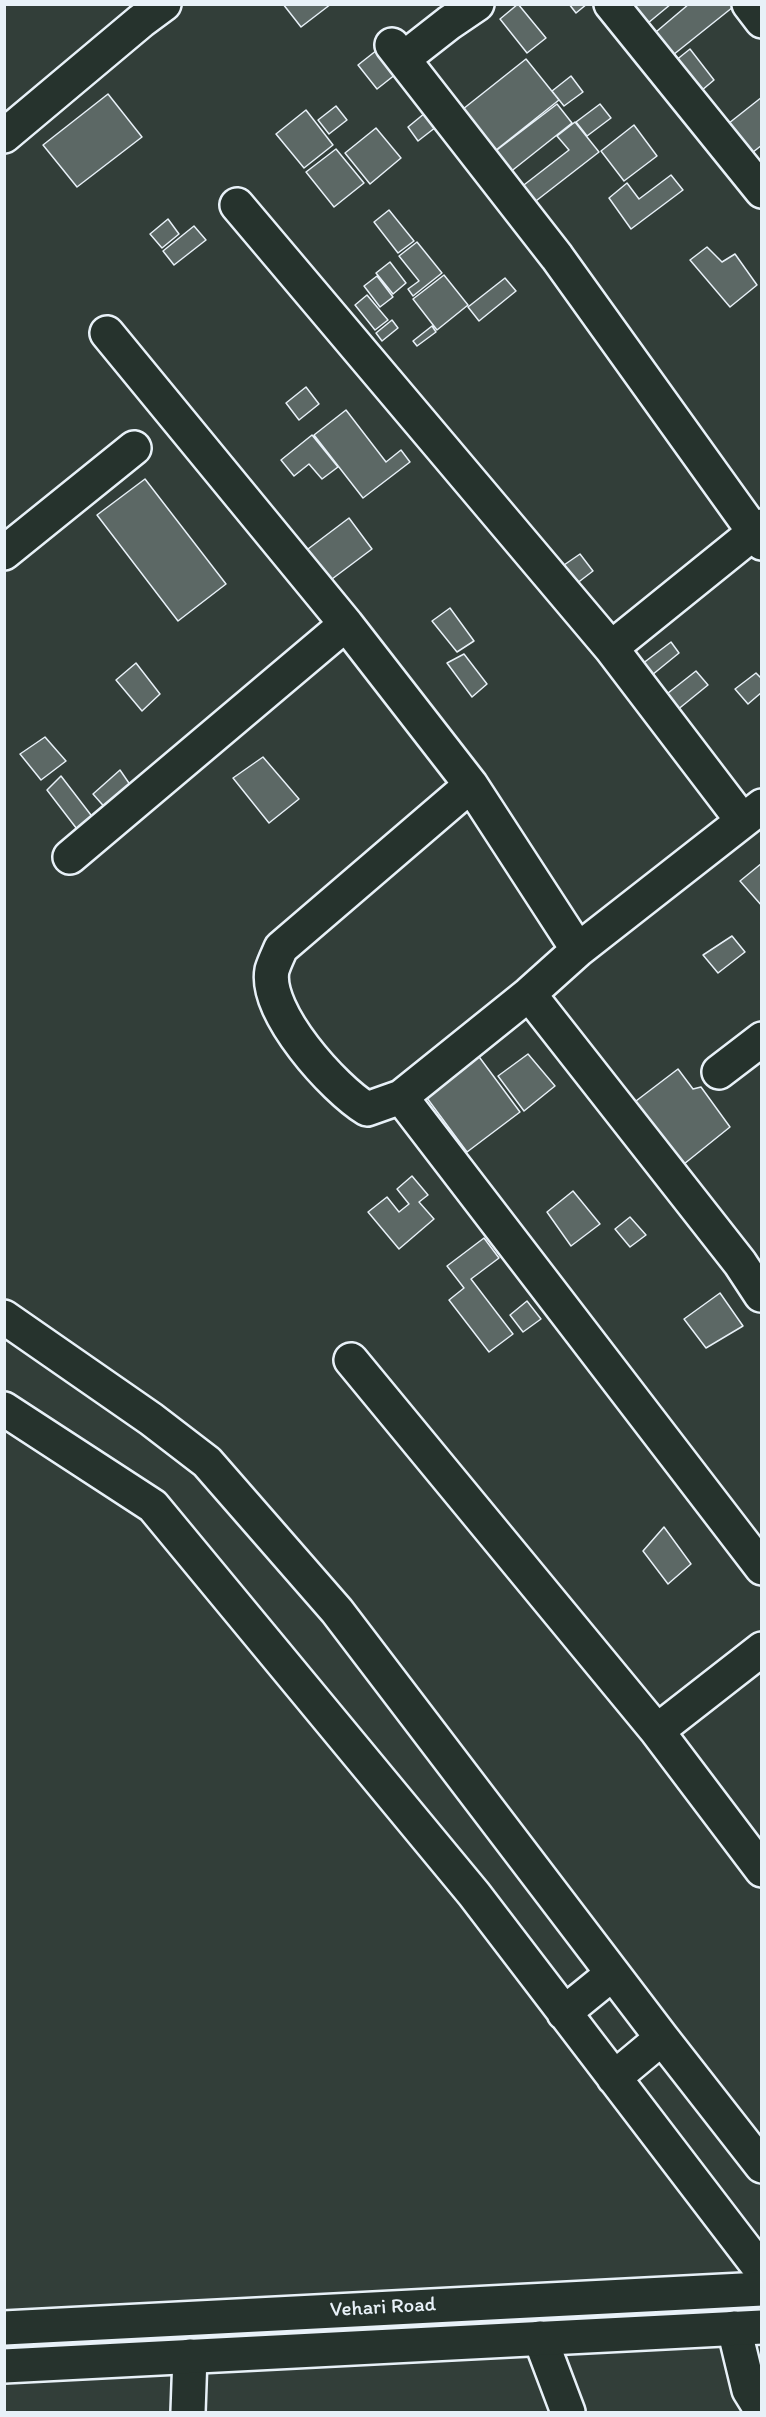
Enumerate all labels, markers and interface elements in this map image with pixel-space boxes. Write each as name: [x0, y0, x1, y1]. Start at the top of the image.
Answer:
street label: Vehari Road: [329, 2293, 437, 2323]

